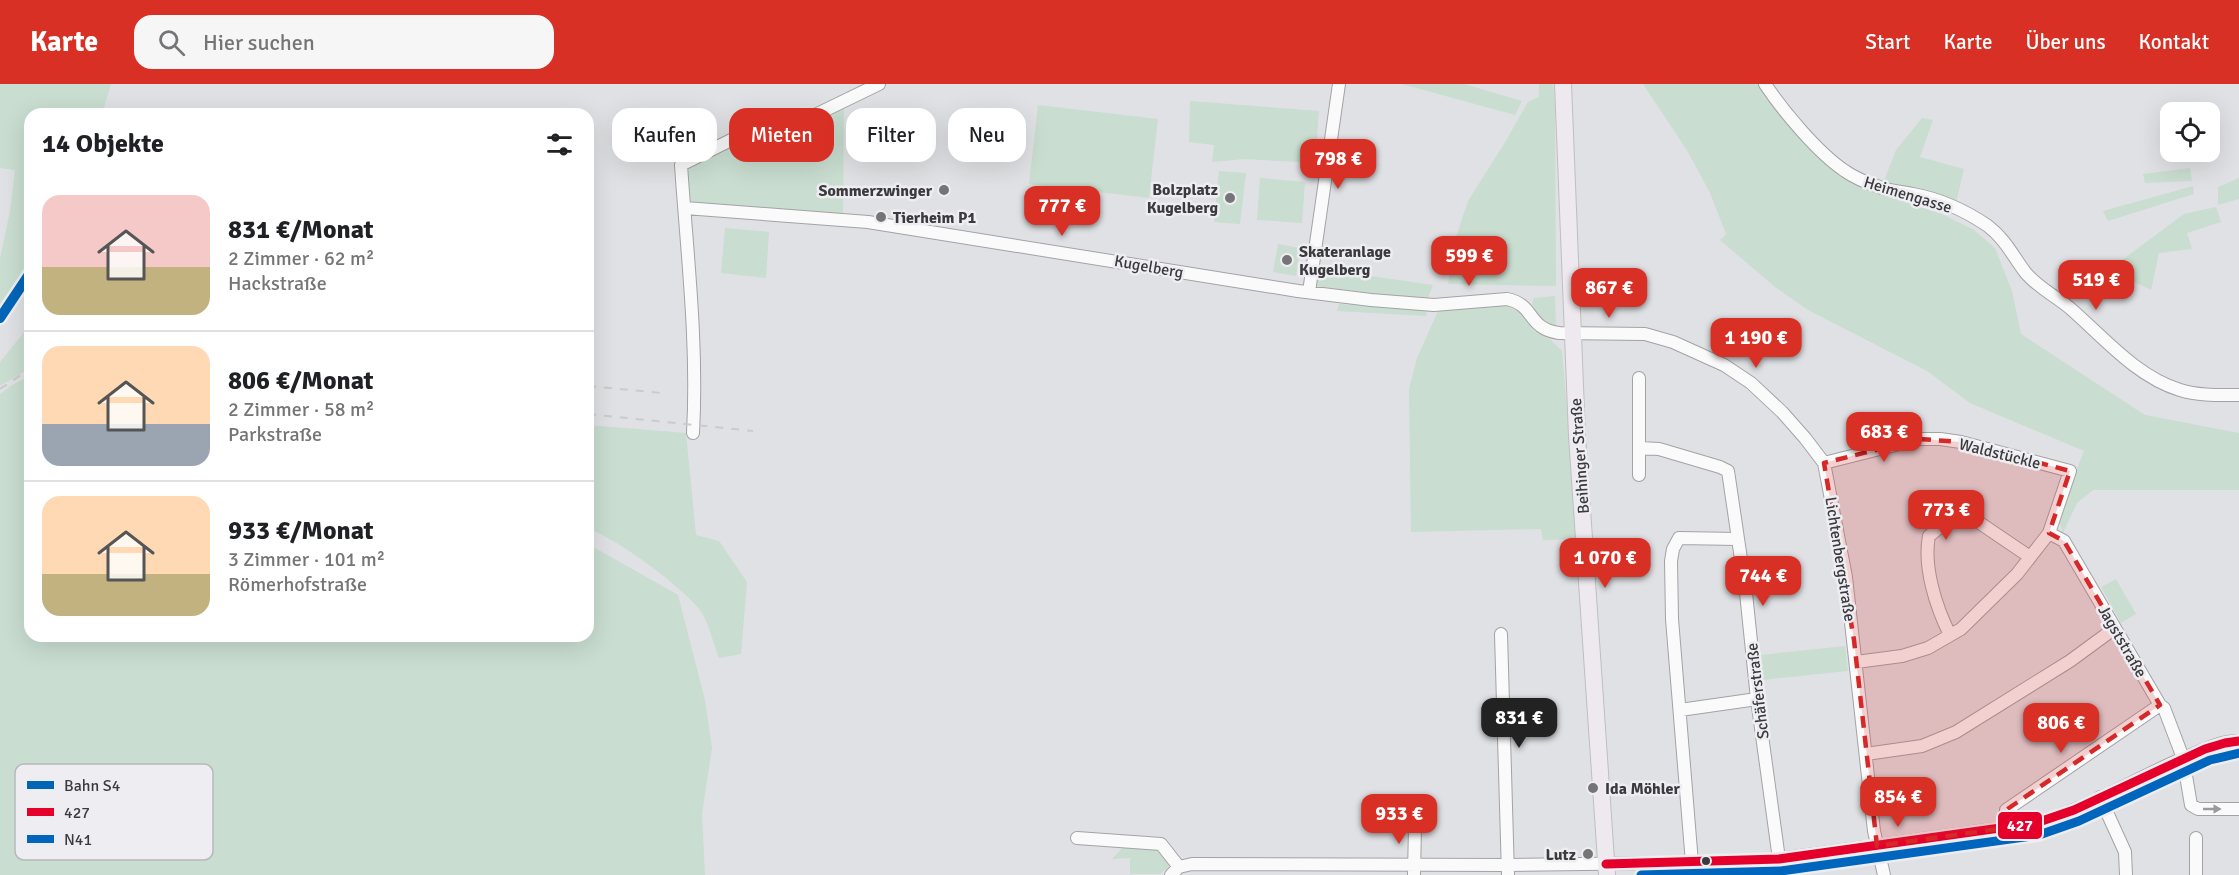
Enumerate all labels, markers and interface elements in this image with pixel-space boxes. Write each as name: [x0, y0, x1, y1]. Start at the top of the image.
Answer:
search box: [134, 15, 554, 69]
text: Karte: [30, 25, 98, 59]
icon: search: [155, 26, 188, 59]
text: Hier suchen: [203, 29, 315, 56]
text: Start: [1865, 29, 1910, 55]
text: Karte: [1943, 29, 1992, 55]
text: Über uns: [2025, 29, 2106, 55]
text: Kontakt: [2139, 29, 2209, 55]
map controls: [2160, 102, 2220, 162]
button: locate: [2160, 102, 2220, 162]
chip: Kaufen: [612, 108, 717, 162]
chip: Mieten: [729, 108, 834, 162]
chip: Filter: [846, 108, 936, 162]
chip: Neu: [948, 108, 1026, 162]
text: 14 Objekte: [42, 128, 164, 160]
icon: filters: [543, 128, 576, 161]
pin: 798 €: [1296, 139, 1380, 190]
text: 798 €: [1314, 146, 1362, 171]
street label: Heimengasse: [1861, 172, 1954, 218]
place label: Bolzplatz Kugelberg: [1147, 180, 1218, 218]
place label: Sommerzwinger: [818, 181, 933, 201]
marker: Sommerzwinger: [937, 183, 951, 197]
pin: 777 €: [1020, 186, 1104, 237]
marker: Bolzplatz Kugelberg: [1223, 191, 1237, 205]
text: 777 €: [1038, 193, 1086, 218]
place label: Tierheim P1: [893, 208, 976, 228]
marker: Tierheim P1: [874, 210, 888, 224]
text: 831 €/Monat: [228, 214, 374, 246]
icon: home: [90, 219, 162, 291]
pin: 599 €: [1427, 236, 1511, 287]
place label: Skateranlage Kugelberg: [1299, 242, 1391, 280]
text: 599 €: [1445, 243, 1493, 268]
text: 2 Zimmer · 62 m²: [228, 246, 374, 271]
street label: Kugelberg: [1113, 251, 1185, 283]
marker: Skateranlage Kugelberg: [1280, 253, 1294, 267]
pin: 519 €: [2054, 260, 2138, 311]
text: 519 €: [2072, 267, 2120, 292]
pin: 867 €: [1567, 268, 1651, 319]
text: Hackstraße: [228, 271, 327, 296]
text: 867 €: [1585, 275, 1633, 300]
pin: 1 190 €: [1701, 318, 1811, 369]
text: 1 190 €: [1725, 325, 1787, 350]
text: 806 €/Monat: [228, 365, 374, 397]
icon: home: [90, 370, 162, 442]
text: 2 Zimmer · 58 m²: [228, 397, 374, 422]
street label: Beihinger Straße: [1566, 397, 1594, 515]
pin: 683 €: [1842, 412, 1926, 463]
text: 683 €: [1860, 419, 1908, 444]
text: Parkstraße: [228, 422, 322, 447]
street label: Waldstückle: [1957, 434, 2043, 474]
pin: 773 €: [1904, 490, 1988, 541]
street label: Lichtenbergstraße: [1820, 495, 1860, 623]
text: 773 €: [1922, 497, 1970, 522]
text: 933 €/Monat: [228, 515, 374, 547]
icon: home: [90, 520, 162, 592]
pin: 1 070 €: [1550, 538, 1660, 589]
text: 1 070 €: [1574, 545, 1636, 570]
text: 3 Zimmer · 101 m²: [228, 547, 385, 572]
pin: 744 €: [1721, 556, 1805, 607]
text: 744 €: [1739, 563, 1787, 588]
text: Römerhofstraße: [228, 572, 367, 597]
street label: Jagststraße: [2093, 602, 2151, 681]
street label: Schäferstraße: [1742, 642, 1774, 740]
pin: 831 €: [1477, 698, 1561, 749]
pin: 806 €: [2019, 703, 2103, 754]
text: 831 €: [1495, 705, 1543, 730]
text: 806 €: [2037, 710, 2085, 735]
legend: [15, 764, 213, 860]
text: Bahn S4: [64, 776, 121, 796]
pin: 854 €: [1856, 777, 1940, 828]
place label: Ida Möhler: [1605, 779, 1681, 799]
marker: Ida Möhler: [1586, 781, 1600, 795]
text: 854 €: [1874, 784, 1922, 809]
pin: 933 €: [1357, 794, 1441, 845]
text: 933 €: [1375, 801, 1423, 826]
text: 427: [64, 803, 90, 823]
one-way arrow: [2202, 804, 2221, 814]
line badge: 427: [1997, 811, 2043, 840]
text: 427: [2007, 816, 2033, 836]
text: N41: [64, 830, 92, 850]
place label: Lutz: [1546, 845, 1576, 865]
marker: Lutz: [1581, 847, 1595, 861]
unlabelled marker: [1700, 855, 1712, 867]

